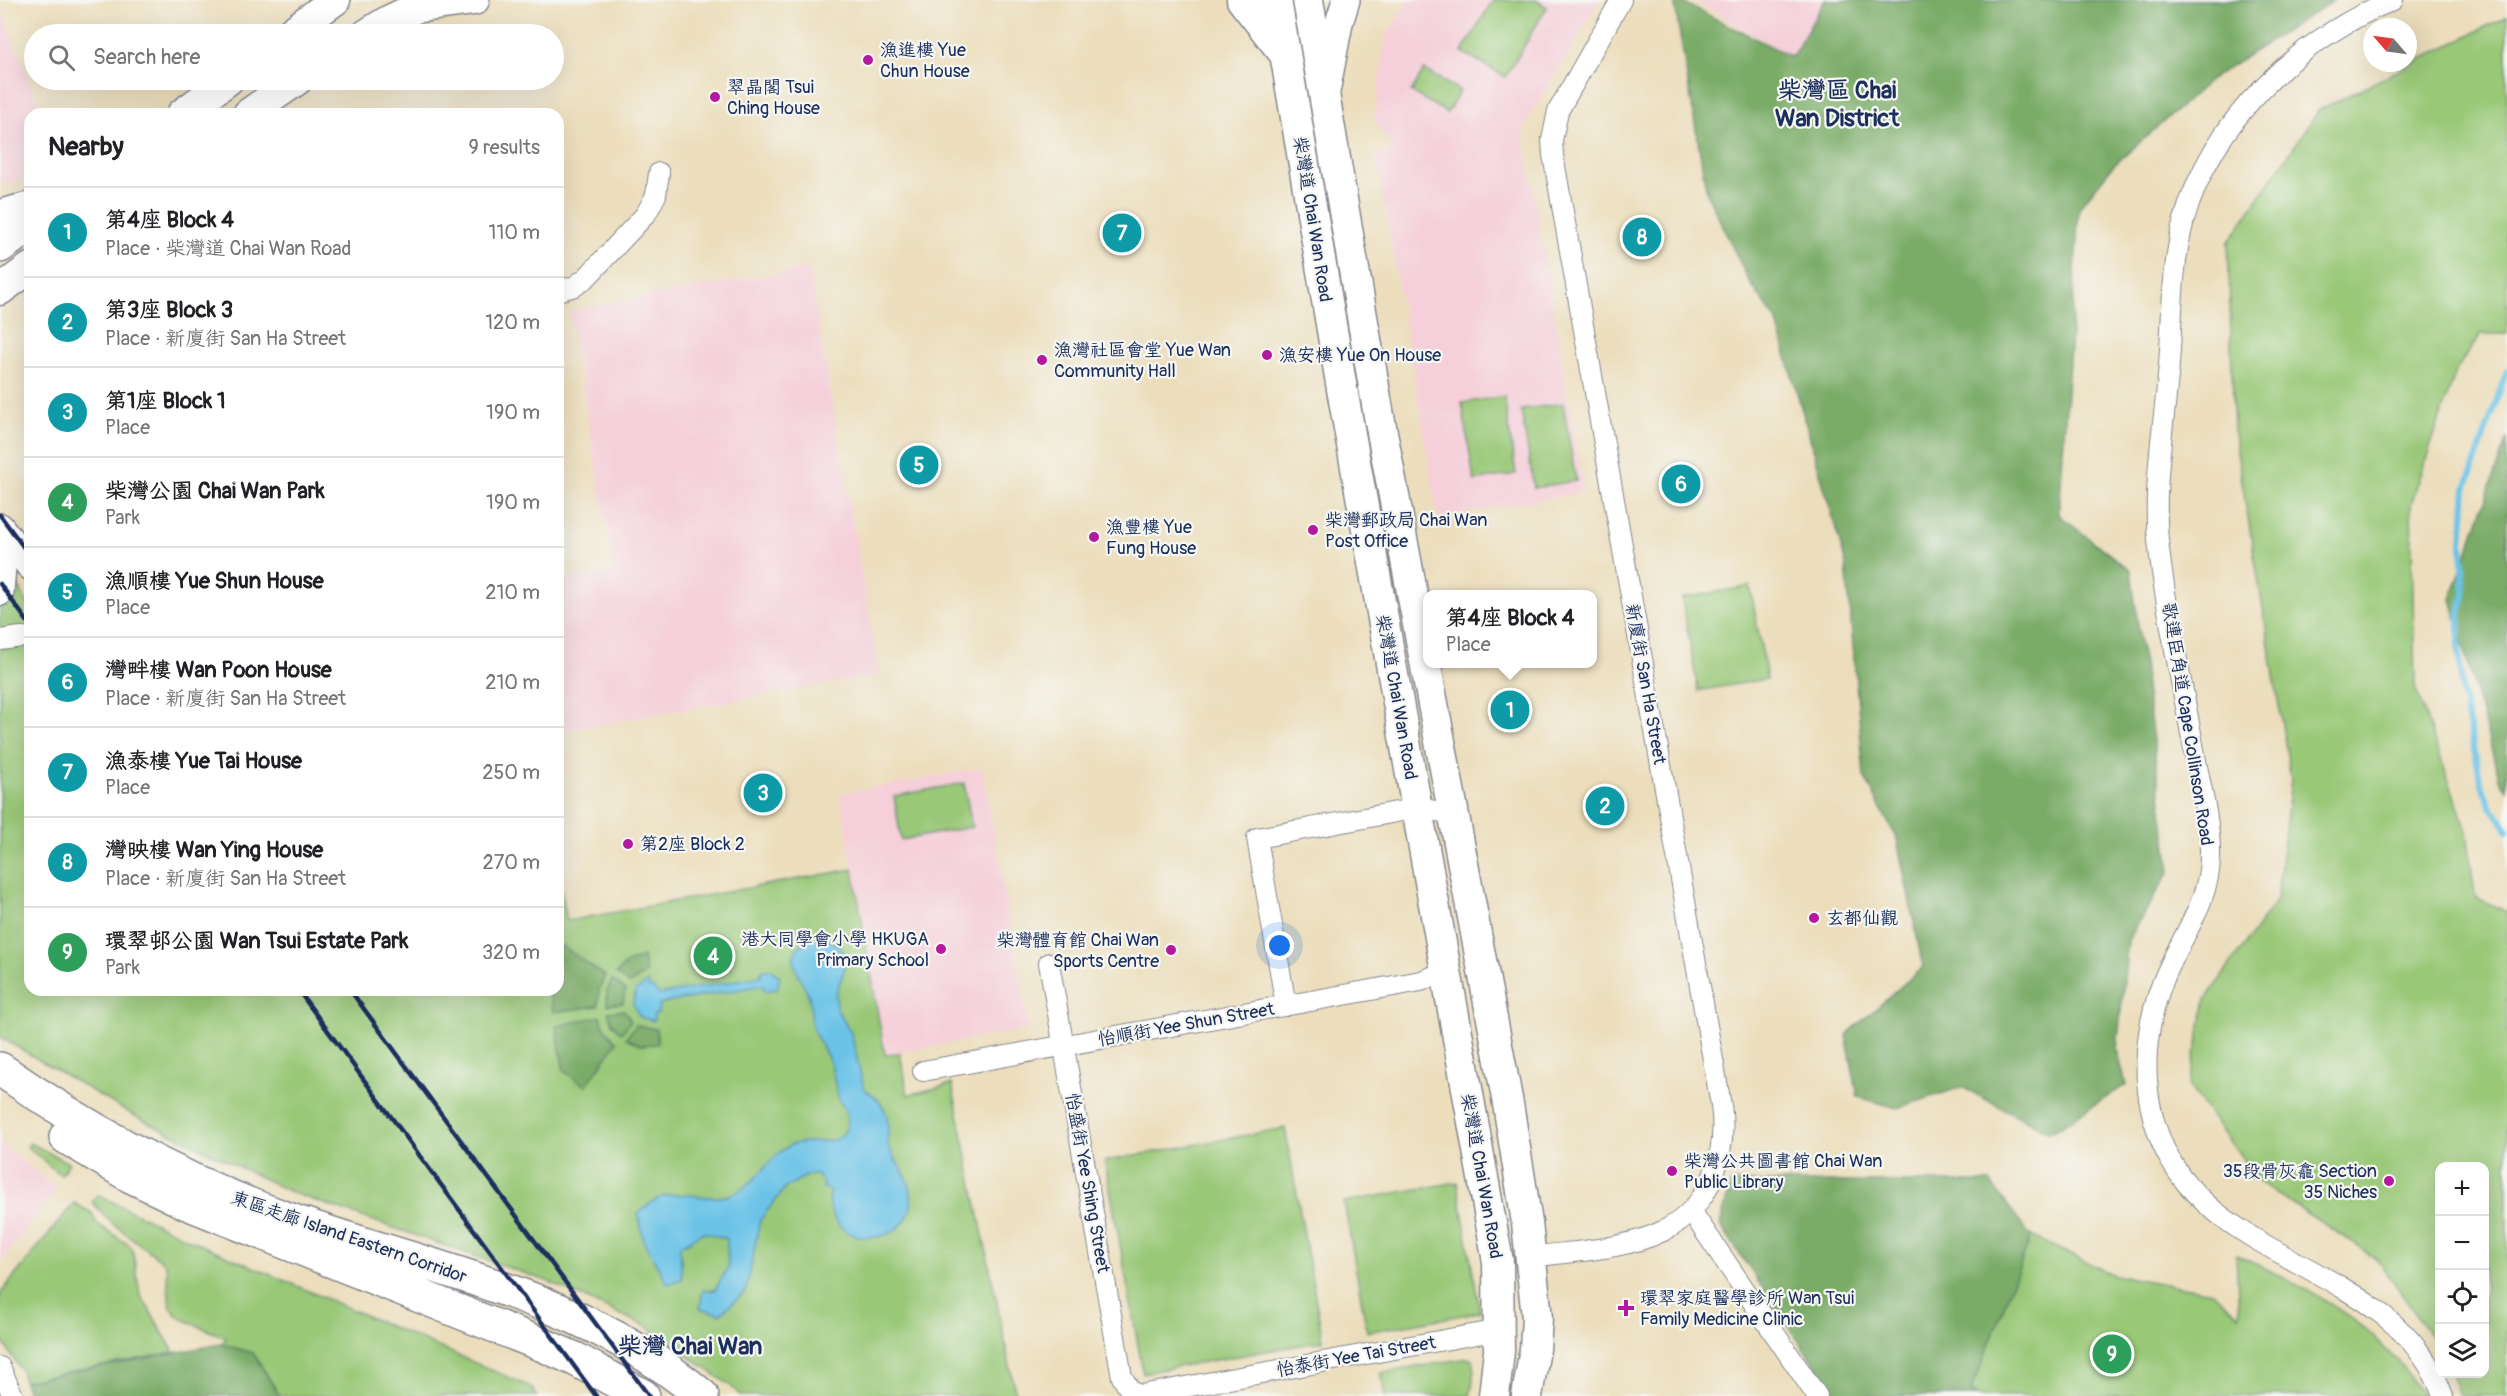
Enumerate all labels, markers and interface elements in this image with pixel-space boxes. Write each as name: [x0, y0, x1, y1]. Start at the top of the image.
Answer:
north arrow: [2363, 18, 2417, 72]
search box: [24, 24, 564, 90]
place label: 漁進樓 Yue Chun House: [880, 39, 970, 83]
icon: search: [45, 41, 78, 74]
text: Search here: [93, 43, 200, 71]
marker: 漁進樓 Yue Chun House: [861, 53, 875, 67]
place label: 翠晶閣 Tsui Ching House: [727, 76, 820, 120]
district label: 柴灣區 Chai Wan District: [1775, 76, 1900, 133]
marker: 翠晶閣 Tsui Ching House: [708, 90, 722, 104]
text: Nearby: [48, 131, 124, 163]
text: 9 results: [468, 135, 540, 160]
street label: 柴灣道 Chai Wan Road: [1288, 135, 1337, 304]
text: 第4座 Block 4: [105, 206, 234, 234]
pin: 7: [1102, 210, 1142, 256]
pin: 8: [1622, 214, 1662, 260]
text: 1: [64, 220, 71, 245]
text: 110 m: [489, 220, 540, 245]
text: Place · 柴灣道 Chai Wan Road: [105, 236, 351, 261]
text: 第3座 Block 3: [105, 296, 233, 324]
text: 2: [62, 310, 73, 335]
text: 120 m: [485, 310, 540, 335]
text: Place · 新廈街 San Ha Street: [105, 326, 346, 351]
place label: 漁灣社區會堂 Yue Wan Community Hall: [1054, 339, 1231, 383]
place label: 漁安樓 Yue On House: [1279, 344, 1441, 367]
marker: 漁安樓 Yue On House: [1260, 348, 1274, 362]
marker: 漁灣社區會堂 Yue Wan Community Hall: [1035, 353, 1049, 367]
text: 第1座 Block 1: [105, 387, 226, 415]
text: 3: [62, 400, 73, 425]
text: 190 m: [486, 400, 540, 425]
text: Place: [105, 415, 150, 440]
pin: 5: [900, 442, 938, 488]
pin: 6: [1662, 462, 1700, 506]
text: 柴灣公園 Chai Wan Park: [105, 477, 325, 505]
text: 4: [62, 490, 73, 515]
text: 190 m: [486, 490, 540, 515]
text: Park: [105, 505, 140, 530]
place label: 柴灣郵政局 Chai Wan Post Office: [1325, 509, 1487, 553]
place label: 漁豐樓 Yue Fung House: [1106, 516, 1196, 560]
marker: 柴灣郵政局 Chai Wan Post Office: [1306, 523, 1320, 537]
marker: 漁豐樓 Yue Fung House: [1087, 530, 1101, 544]
text: 漁順樓 Yue Shun House: [105, 567, 324, 595]
text: 5: [62, 580, 73, 605]
text: 210 m: [485, 580, 540, 605]
popup: [1423, 590, 1597, 668]
text: Place: [105, 595, 150, 620]
street label: 歌連臣角道 Cape Collinson Road: [2157, 601, 2218, 847]
street label: 新廈街 San Ha Street: [1620, 602, 1671, 767]
text: 第4座 Block 4: [1446, 604, 1574, 632]
street label: 柴灣道 Chai Wan Road: [1371, 613, 1422, 782]
text: Place: [1446, 632, 1491, 657]
text: 灣畔樓 Wan Poon House: [105, 656, 332, 684]
text: 6: [62, 670, 73, 695]
text: 210 m: [485, 670, 540, 695]
text: Place · 新廈街 San Ha Street: [105, 686, 346, 711]
pin: 1: [1490, 688, 1530, 732]
text: 漁泰樓 Yue Tai House: [105, 747, 302, 775]
text: 7: [62, 760, 73, 785]
text: 250 m: [482, 760, 540, 785]
pin: 3: [744, 770, 783, 816]
text: Place: [105, 775, 150, 800]
pin: 2: [1586, 784, 1624, 828]
place label: 第2座 Block 2: [640, 833, 745, 856]
text: 灣映樓 Wan Ying House: [105, 836, 323, 864]
marker: 第2座 Block 2: [621, 837, 635, 851]
text: 8: [62, 850, 73, 875]
text: 270 m: [482, 850, 540, 875]
text: Place · 新廈街 San Ha Street: [105, 866, 346, 891]
place label: 玄都仙觀: [1826, 907, 1898, 930]
marker: 玄都仙觀: [1807, 911, 1821, 925]
text: 環翠邨公園 Wan Tsui Estate Park: [105, 927, 408, 955]
place label: 港大同學會小學 HKUGA Primary School: [741, 928, 929, 972]
place label: 柴灣體育館 Chai Wan Sports Centre: [997, 929, 1159, 973]
your location: [1265, 931, 1294, 960]
pin: 4: [694, 934, 732, 978]
text: 9: [62, 940, 73, 965]
text: 320 m: [482, 940, 540, 965]
marker: 港大同學會小學 HKUGA Primary School: [934, 942, 948, 956]
marker: 柴灣體育館 Chai Wan Sports Centre: [1164, 943, 1178, 957]
text: Park: [105, 955, 140, 980]
street label: 怡順街 Yee Shun Street: [1096, 998, 1277, 1051]
street label: 怡盛街 Yee Shing Street: [1060, 1091, 1115, 1275]
street label: 柴灣道 Chai Wan Road: [1456, 1092, 1507, 1261]
place label: 柴灣公共圖書館 Chai Wan Public Library: [1684, 1150, 1882, 1194]
place label: 35段骨灰龕 Section 35 Niches: [2223, 1160, 2377, 1204]
map controls: [2435, 1162, 2489, 1378]
button: +: [2435, 1162, 2489, 1216]
marker: 柴灣公共圖書館 Chai Wan Public Library: [1665, 1164, 1679, 1178]
marker: 35段骨灰龕 Section 35 Niches: [2382, 1174, 2396, 1188]
street label: 東區走廊 Island Eastern Corridor: [228, 1186, 470, 1289]
button: −: [2435, 1216, 2489, 1270]
button: locate: [2435, 1270, 2489, 1324]
place label: 環翠家庭醫學診所 Wan Tsui Family Medicine Clinic: [1640, 1287, 1854, 1331]
marker: 環翠家庭醫學診所 Wan Tsui Family Medicine Clinic: [1617, 1299, 1635, 1317]
button: layers: [2435, 1324, 2489, 1378]
street label: 怡泰街 Yee Tai Street: [1275, 1331, 1438, 1382]
district label: 柴灣 Chai Wan: [618, 1332, 762, 1361]
pin: 9: [2092, 1332, 2132, 1376]

